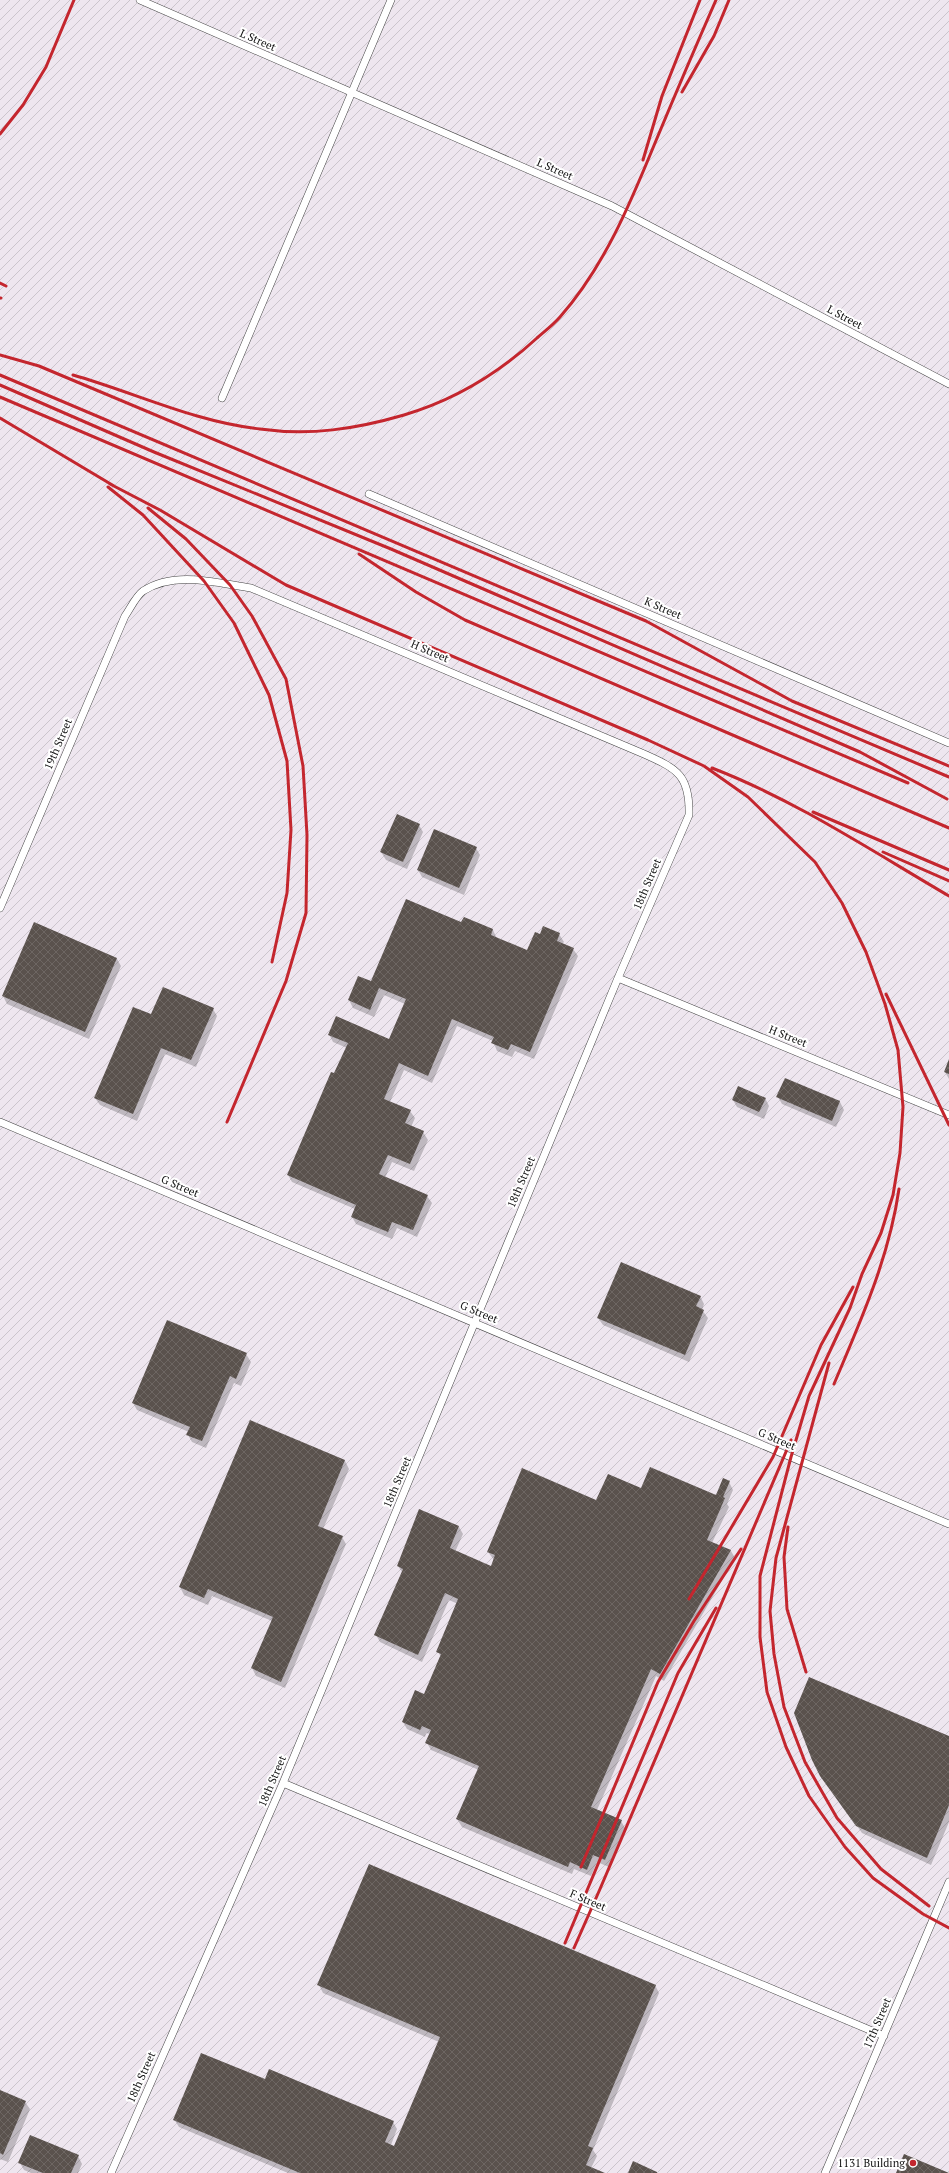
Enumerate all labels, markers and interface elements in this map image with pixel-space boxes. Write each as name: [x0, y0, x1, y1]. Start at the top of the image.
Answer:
street label: L Street: [238, 26, 278, 54]
street label: L Street: [535, 155, 575, 183]
street label: L Street: [825, 302, 865, 332]
street label: K Street: [642, 594, 684, 622]
street label: H Street: [409, 637, 451, 665]
street label: 19th Street: [41, 716, 75, 772]
street label: 18th Street: [630, 856, 664, 912]
street label: H Street: [767, 1022, 809, 1050]
street label: 18th Street: [504, 1154, 538, 1210]
street label: G Street: [159, 1172, 201, 1200]
street label: G Street: [458, 1298, 500, 1326]
street label: G Street: [756, 1425, 798, 1453]
street label: 18th Street: [380, 1454, 414, 1510]
street label: 18th Street: [255, 1753, 289, 1809]
street label: F Street: [568, 1886, 608, 1914]
street label: 17th Street: [860, 1995, 894, 2051]
street label: 18th Street: [124, 2049, 158, 2105]
place label: 1131 Building: [837, 2156, 905, 2170]
marker: 1131 Building: [908, 2158, 918, 2168]

